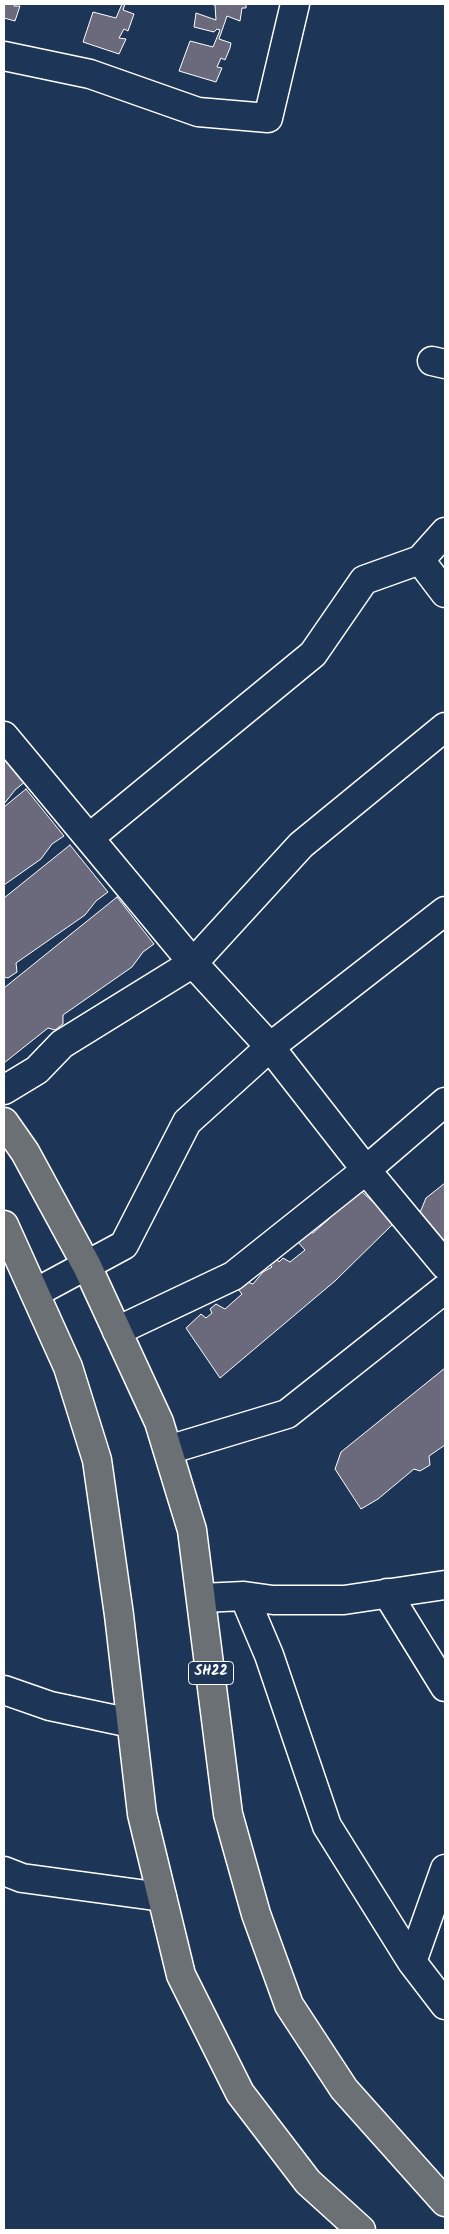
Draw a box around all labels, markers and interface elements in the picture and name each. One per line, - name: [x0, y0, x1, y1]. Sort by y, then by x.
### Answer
- road number: SH22: [188, 1662, 234, 1685]

